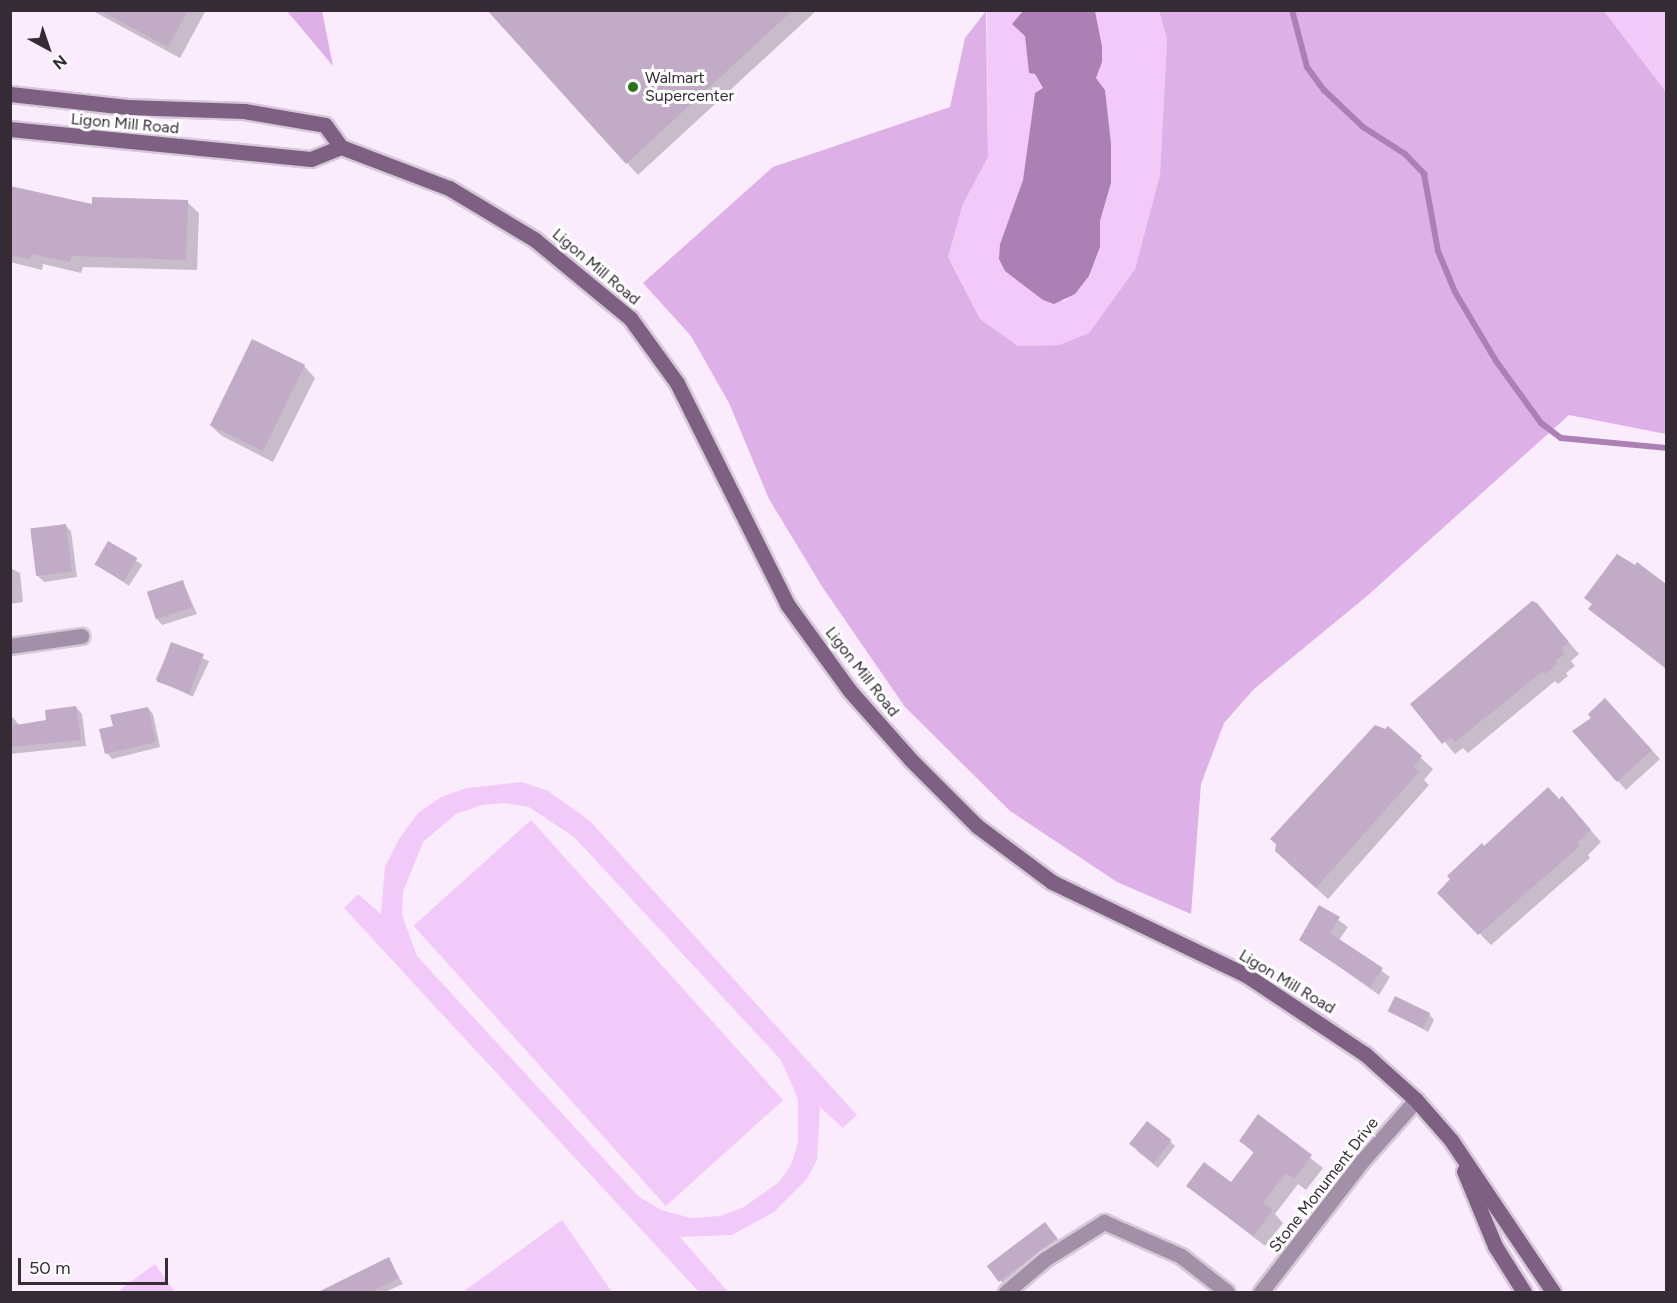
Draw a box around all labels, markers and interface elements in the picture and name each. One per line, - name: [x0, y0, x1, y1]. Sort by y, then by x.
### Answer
- north arrow: [18, 18, 78, 78]
- text: N: [49, 51, 71, 73]
- place label: Walmart Supercenter: [645, 68, 734, 106]
- marker: Walmart Supercenter: [626, 80, 640, 94]
- street label: Ligon Mill Road: [70, 110, 180, 138]
- street label: Ligon Mill Road: [548, 225, 644, 309]
- street label: Ligon Mill Road: [821, 623, 903, 721]
- street label: Ligon Mill Road: [1235, 946, 1339, 1018]
- street label: Stone Monument Drive: [1265, 1114, 1383, 1256]
- scale bar: [21, 1246, 171, 1284]
- text: 50 m: [29, 1257, 71, 1279]

